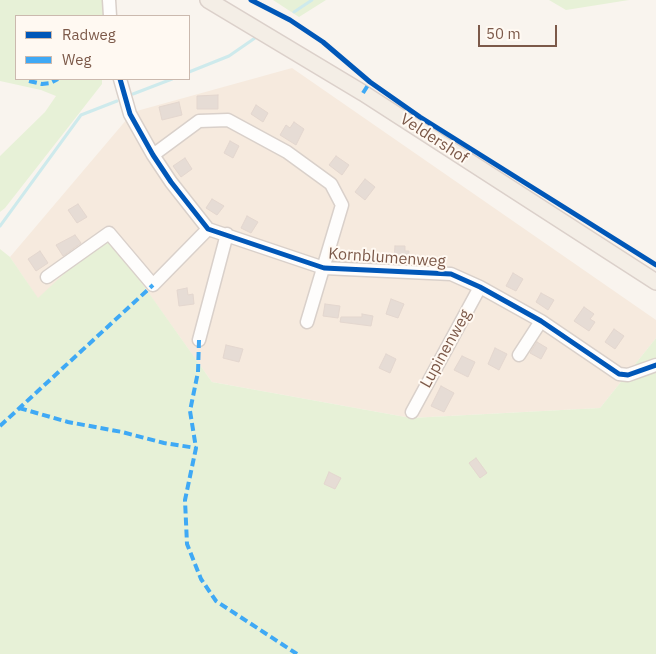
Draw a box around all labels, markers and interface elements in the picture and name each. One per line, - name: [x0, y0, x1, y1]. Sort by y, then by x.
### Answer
- legend: [15, 15, 190, 80]
- scale bar: [481, 15, 560, 47]
- text: 50 m: [486, 24, 521, 43]
- text: Radweg: [62, 25, 116, 44]
- text: Weg: [62, 50, 91, 69]
- street label: Veldershof: [396, 110, 472, 168]
- street label: Kornblumenweg: [328, 244, 446, 272]
- street label: Lupinenweg: [417, 306, 475, 392]

